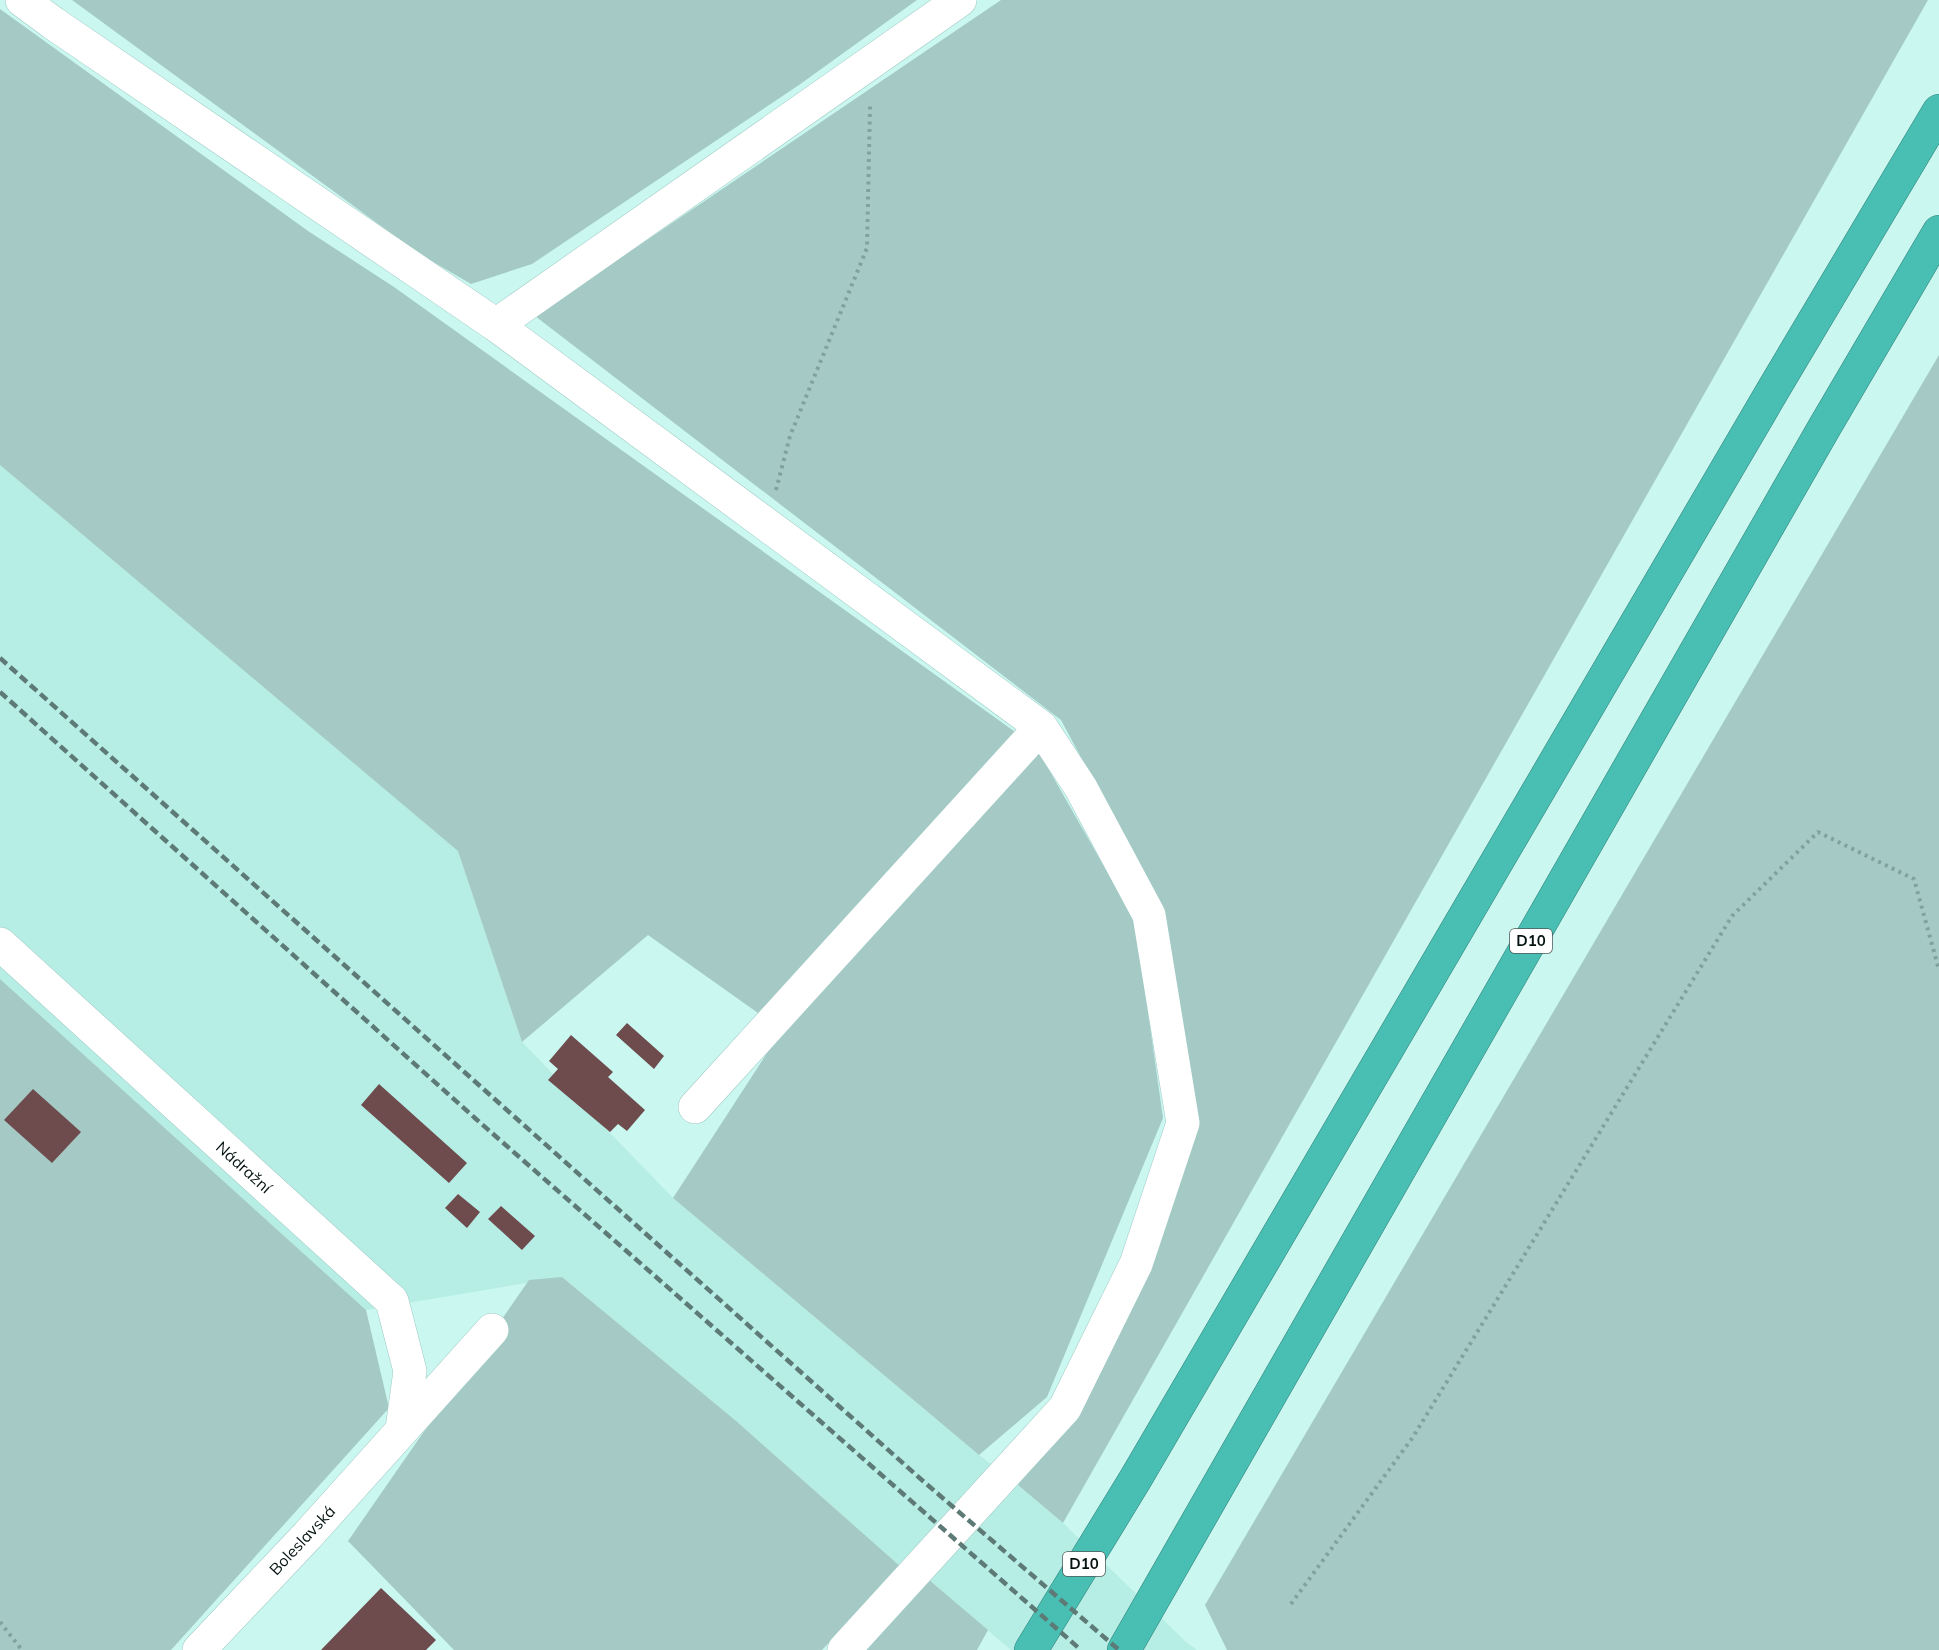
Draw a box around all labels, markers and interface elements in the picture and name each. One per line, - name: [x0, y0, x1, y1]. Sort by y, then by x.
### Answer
- road number: D10: [1510, 929, 1552, 953]
- street label: Nádražní: [212, 1137, 277, 1198]
- street label: Boleslavská: [265, 1501, 339, 1579]
- road number: D10: [1063, 1552, 1105, 1576]

